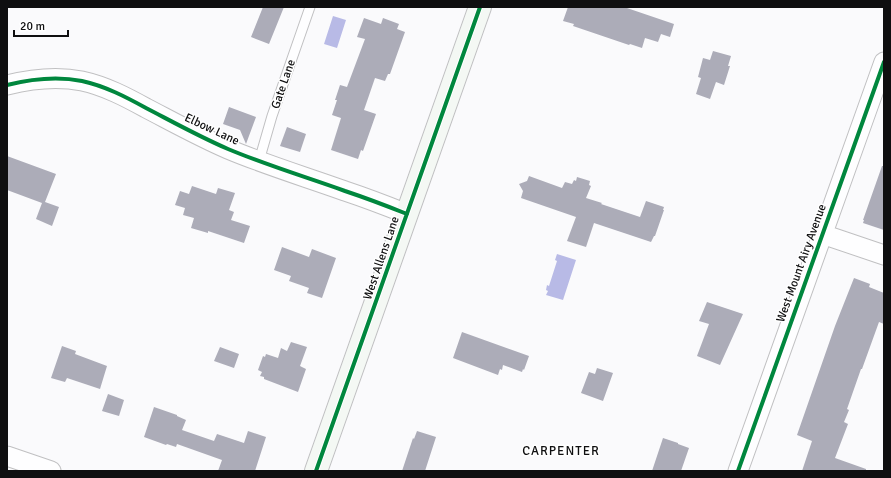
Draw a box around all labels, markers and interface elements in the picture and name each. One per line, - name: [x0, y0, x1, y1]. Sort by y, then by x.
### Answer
- scale bar: [14, 12, 68, 38]
- text: 20 m: [20, 19, 45, 34]
- street label: Gate Lane: [268, 58, 299, 111]
- street label: Elbow Lane: [182, 110, 242, 149]
- street label: West Mount Airy Avenue: [773, 202, 830, 324]
- street label: West Allens Lane: [360, 215, 403, 302]
- district label: CARPENTER: [522, 443, 600, 459]

